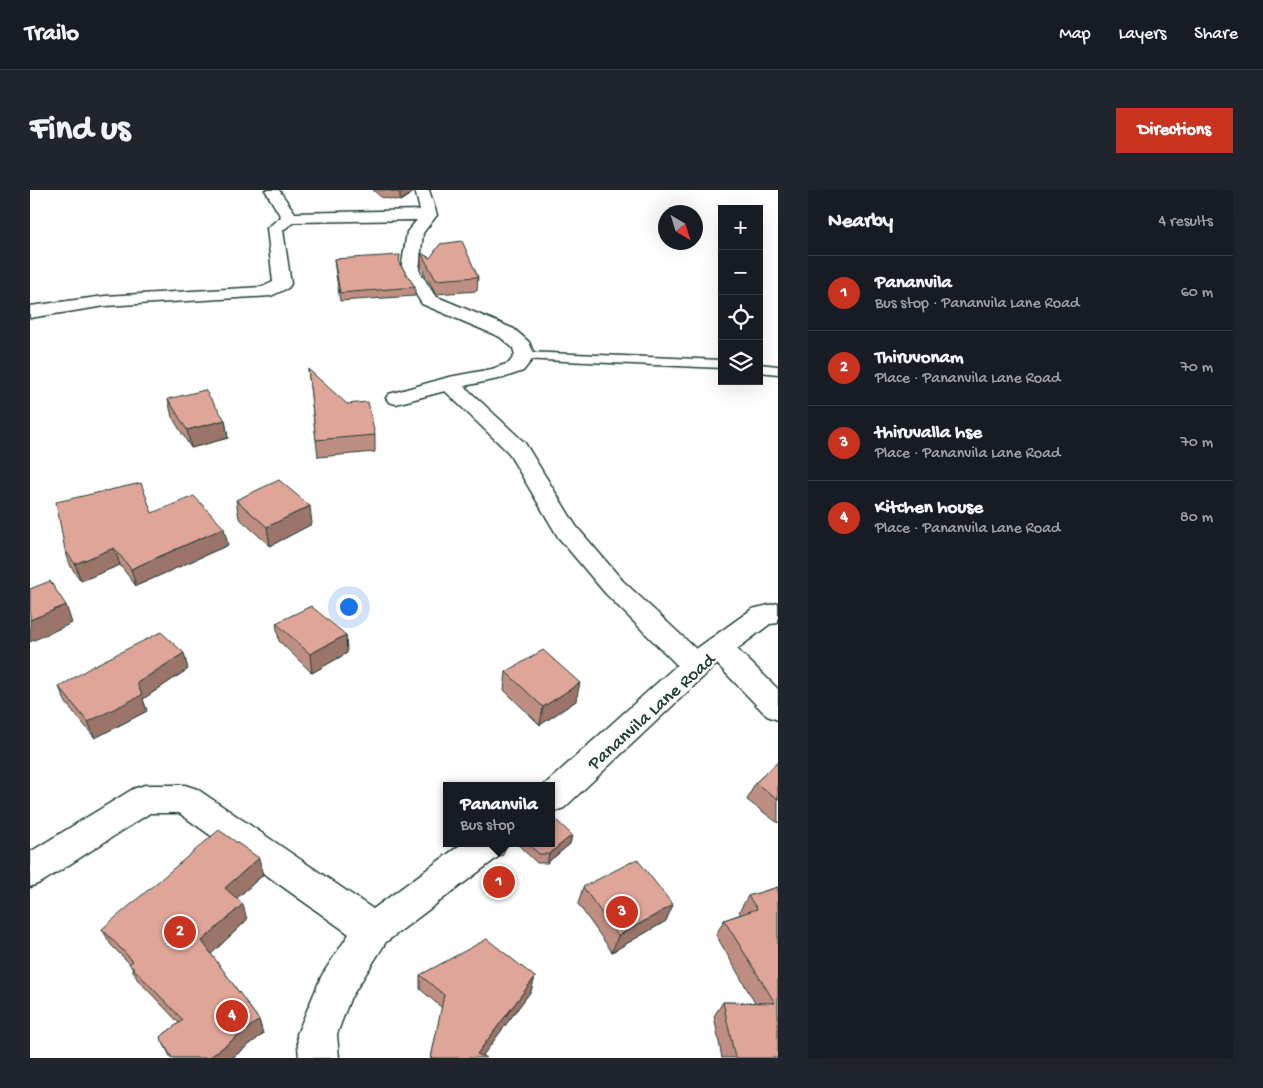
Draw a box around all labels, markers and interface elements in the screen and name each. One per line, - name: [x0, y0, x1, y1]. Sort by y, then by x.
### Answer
- text: Trailo: [25, 20, 79, 49]
- text: Map: [1059, 24, 1091, 45]
- text: Layers: [1119, 24, 1166, 45]
- text: Share: [1194, 24, 1238, 45]
- button: Directions: [1116, 108, 1233, 153]
- text: Find us: [30, 110, 130, 151]
- north arrow: [658, 205, 703, 250]
- map controls: [718, 205, 763, 385]
- button: +: [718, 205, 763, 250]
- text: Nearby: [828, 210, 893, 235]
- text: 4 results: [1158, 213, 1213, 232]
- button: −: [718, 250, 763, 295]
- text: Pananvila: [875, 272, 952, 295]
- text: 1: [841, 284, 847, 303]
- text: 60 m: [1181, 284, 1213, 303]
- button: locate: [718, 295, 763, 340]
- text: Bus stop · Pananvila Lane Road: [875, 295, 1079, 314]
- button: layers: [718, 340, 763, 385]
- text: Thiruvonam: [875, 347, 964, 370]
- text: 2: [840, 359, 848, 378]
- text: 70 m: [1180, 359, 1213, 378]
- text: Place · Pananvila Lane Road: [875, 370, 1060, 389]
- text: thiruvalla hse: [875, 422, 982, 445]
- text: 3: [840, 434, 848, 453]
- text: 70 m: [1180, 434, 1213, 453]
- text: Place · Pananvila Lane Road: [875, 445, 1060, 464]
- text: Kitchen house: [875, 497, 983, 520]
- text: 4: [840, 509, 848, 528]
- text: 80 m: [1180, 509, 1213, 528]
- text: Place · Pananvila Lane Road: [875, 520, 1060, 539]
- your location: [336, 594, 362, 620]
- street label: Pananvila Lane Road: [583, 648, 722, 777]
- popup: [443, 782, 555, 847]
- text: Pananvila: [461, 794, 537, 817]
- text: Bus stop: [461, 817, 515, 836]
- pin: 1: [483, 863, 515, 901]
- pin: 3: [606, 893, 638, 931]
- pin: 2: [164, 913, 196, 951]
- pin: 4: [216, 997, 248, 1035]

